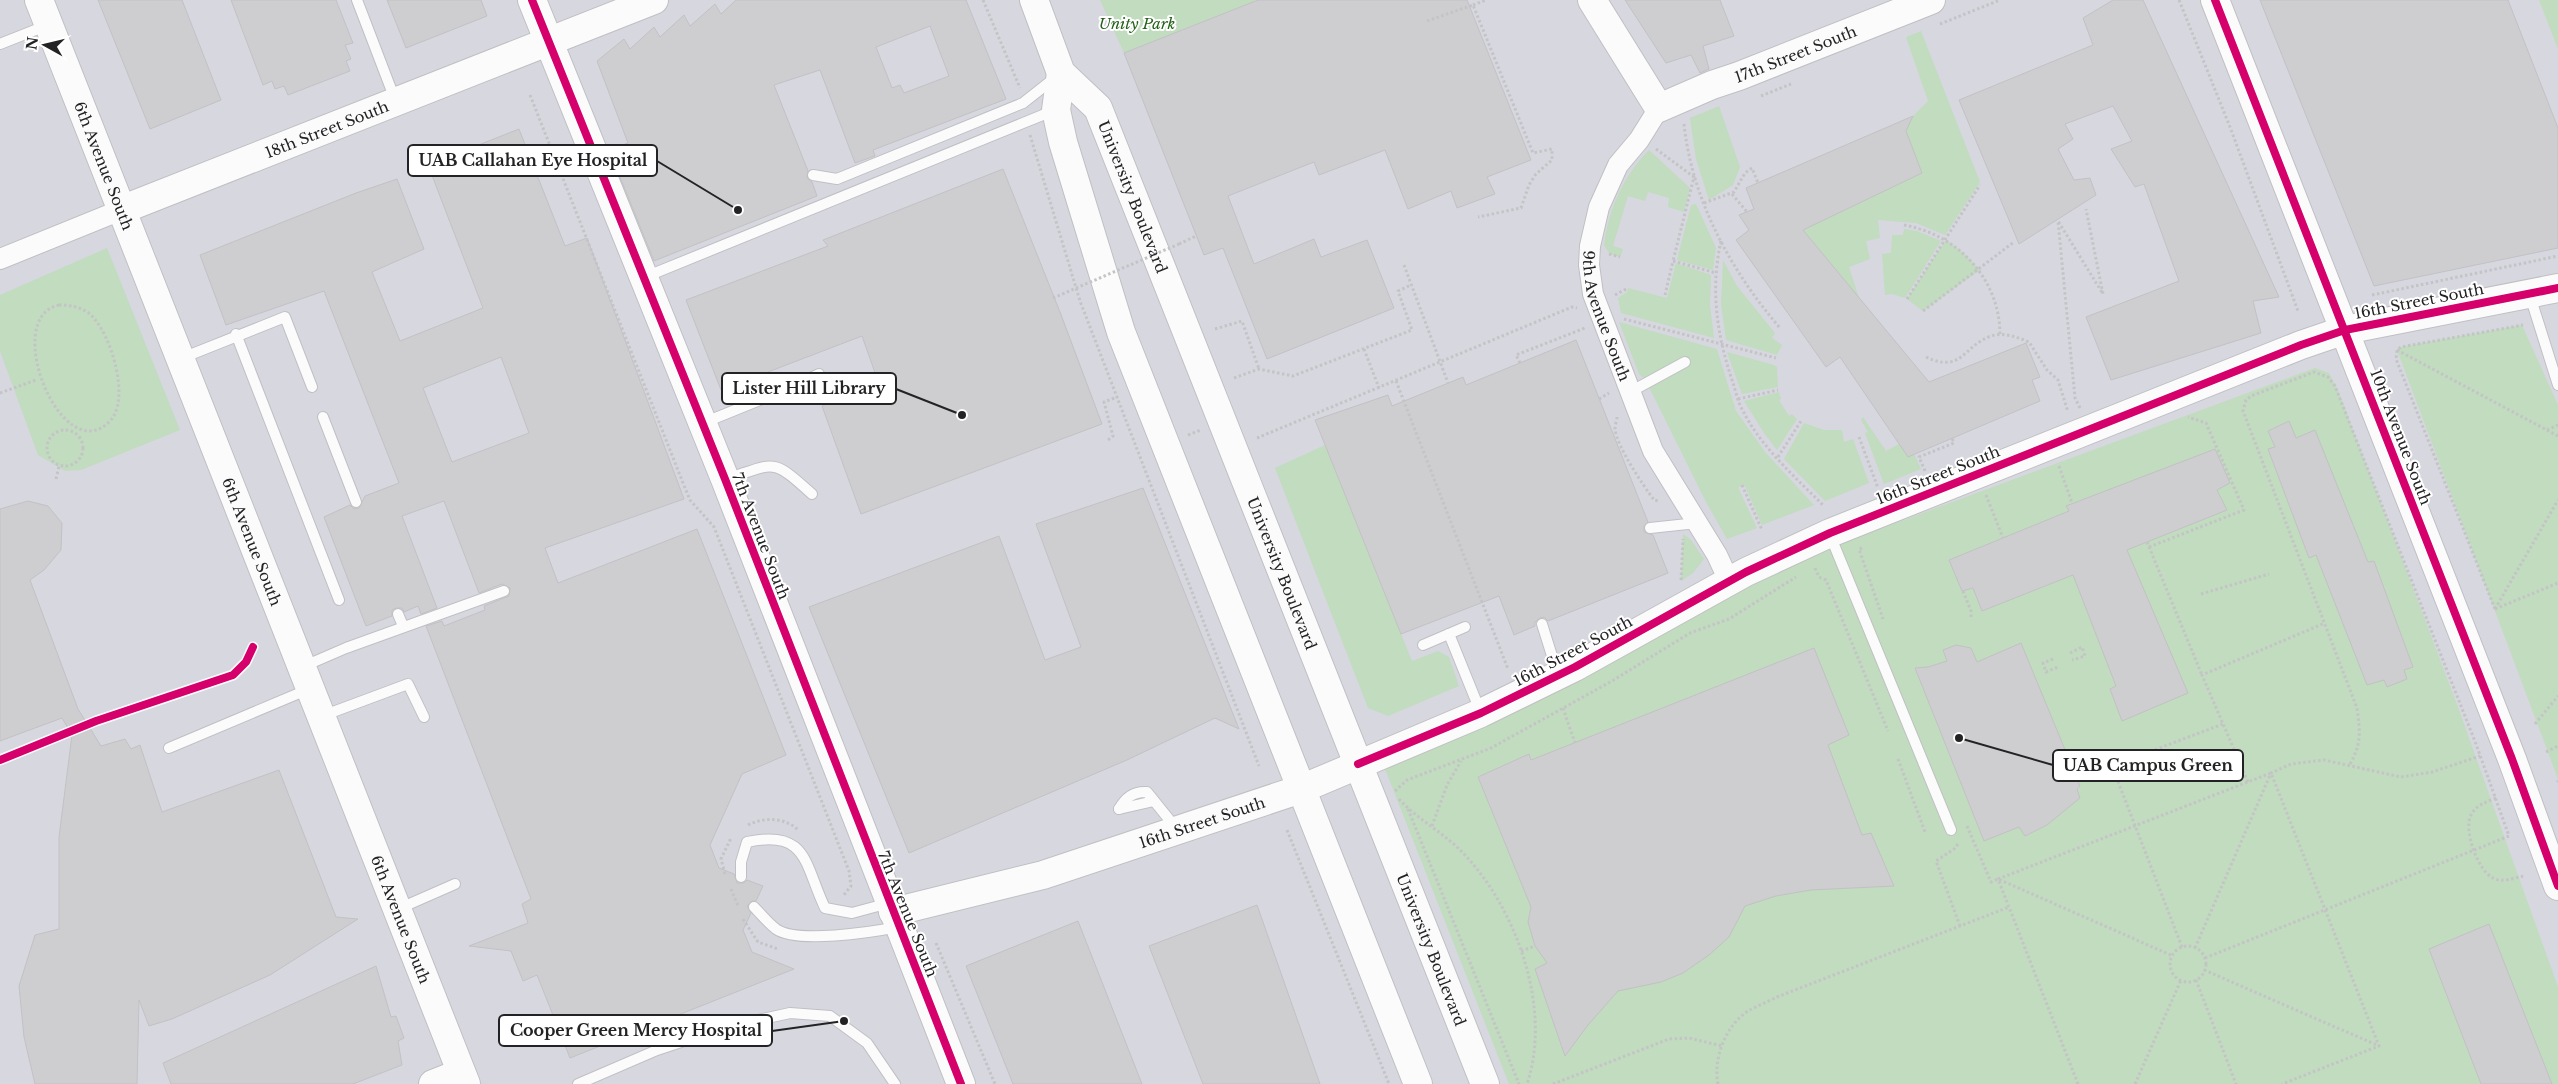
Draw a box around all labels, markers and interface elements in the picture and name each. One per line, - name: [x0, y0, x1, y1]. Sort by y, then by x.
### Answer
- park label: Unity Park: [1099, 14, 1175, 33]
- north arrow: [20, 20, 70, 70]
- street label: 17th Street South: [1732, 21, 1859, 86]
- text: N: [22, 35, 42, 51]
- street label: 18th Street South: [262, 96, 391, 162]
- street label: 6th Avenue South: [70, 99, 138, 233]
- street label: University Boulevard: [1094, 117, 1172, 276]
- callout: UAB Callahan Eye Hospital: [408, 145, 657, 176]
- text: UAB Callahan Eye Hospital: [418, 150, 648, 170]
- street label: 9th Avenue South: [1579, 250, 1635, 384]
- street label: 16th Street South: [2353, 279, 2485, 323]
- street label: 10th Avenue South: [2366, 366, 2436, 508]
- callout: Lister Hill Library: [722, 373, 896, 404]
- text: Lister Hill Library: [732, 378, 886, 398]
- street label: 16th Street South: [1873, 442, 2003, 508]
- street label: 7th Avenue South: [728, 470, 794, 602]
- street label: 6th Avenue South: [218, 475, 286, 608]
- street label: University Boulevard: [1244, 494, 1321, 652]
- street label: 16th Street South: [1510, 612, 1636, 690]
- callout: UAB Campus Green: [2053, 750, 2243, 781]
- text: UAB Campus Green: [2063, 755, 2233, 775]
- street label: 16th Street South: [1136, 792, 1267, 852]
- street label: 7th Avenue South: [874, 848, 942, 980]
- street label: 6th Avenue South: [367, 852, 435, 986]
- street label: University Boulevard: [1393, 870, 1470, 1029]
- callout: Cooper Green Mercy Hospital: [499, 1015, 772, 1046]
- text: Cooper Green Mercy Hospital: [510, 1020, 762, 1040]

